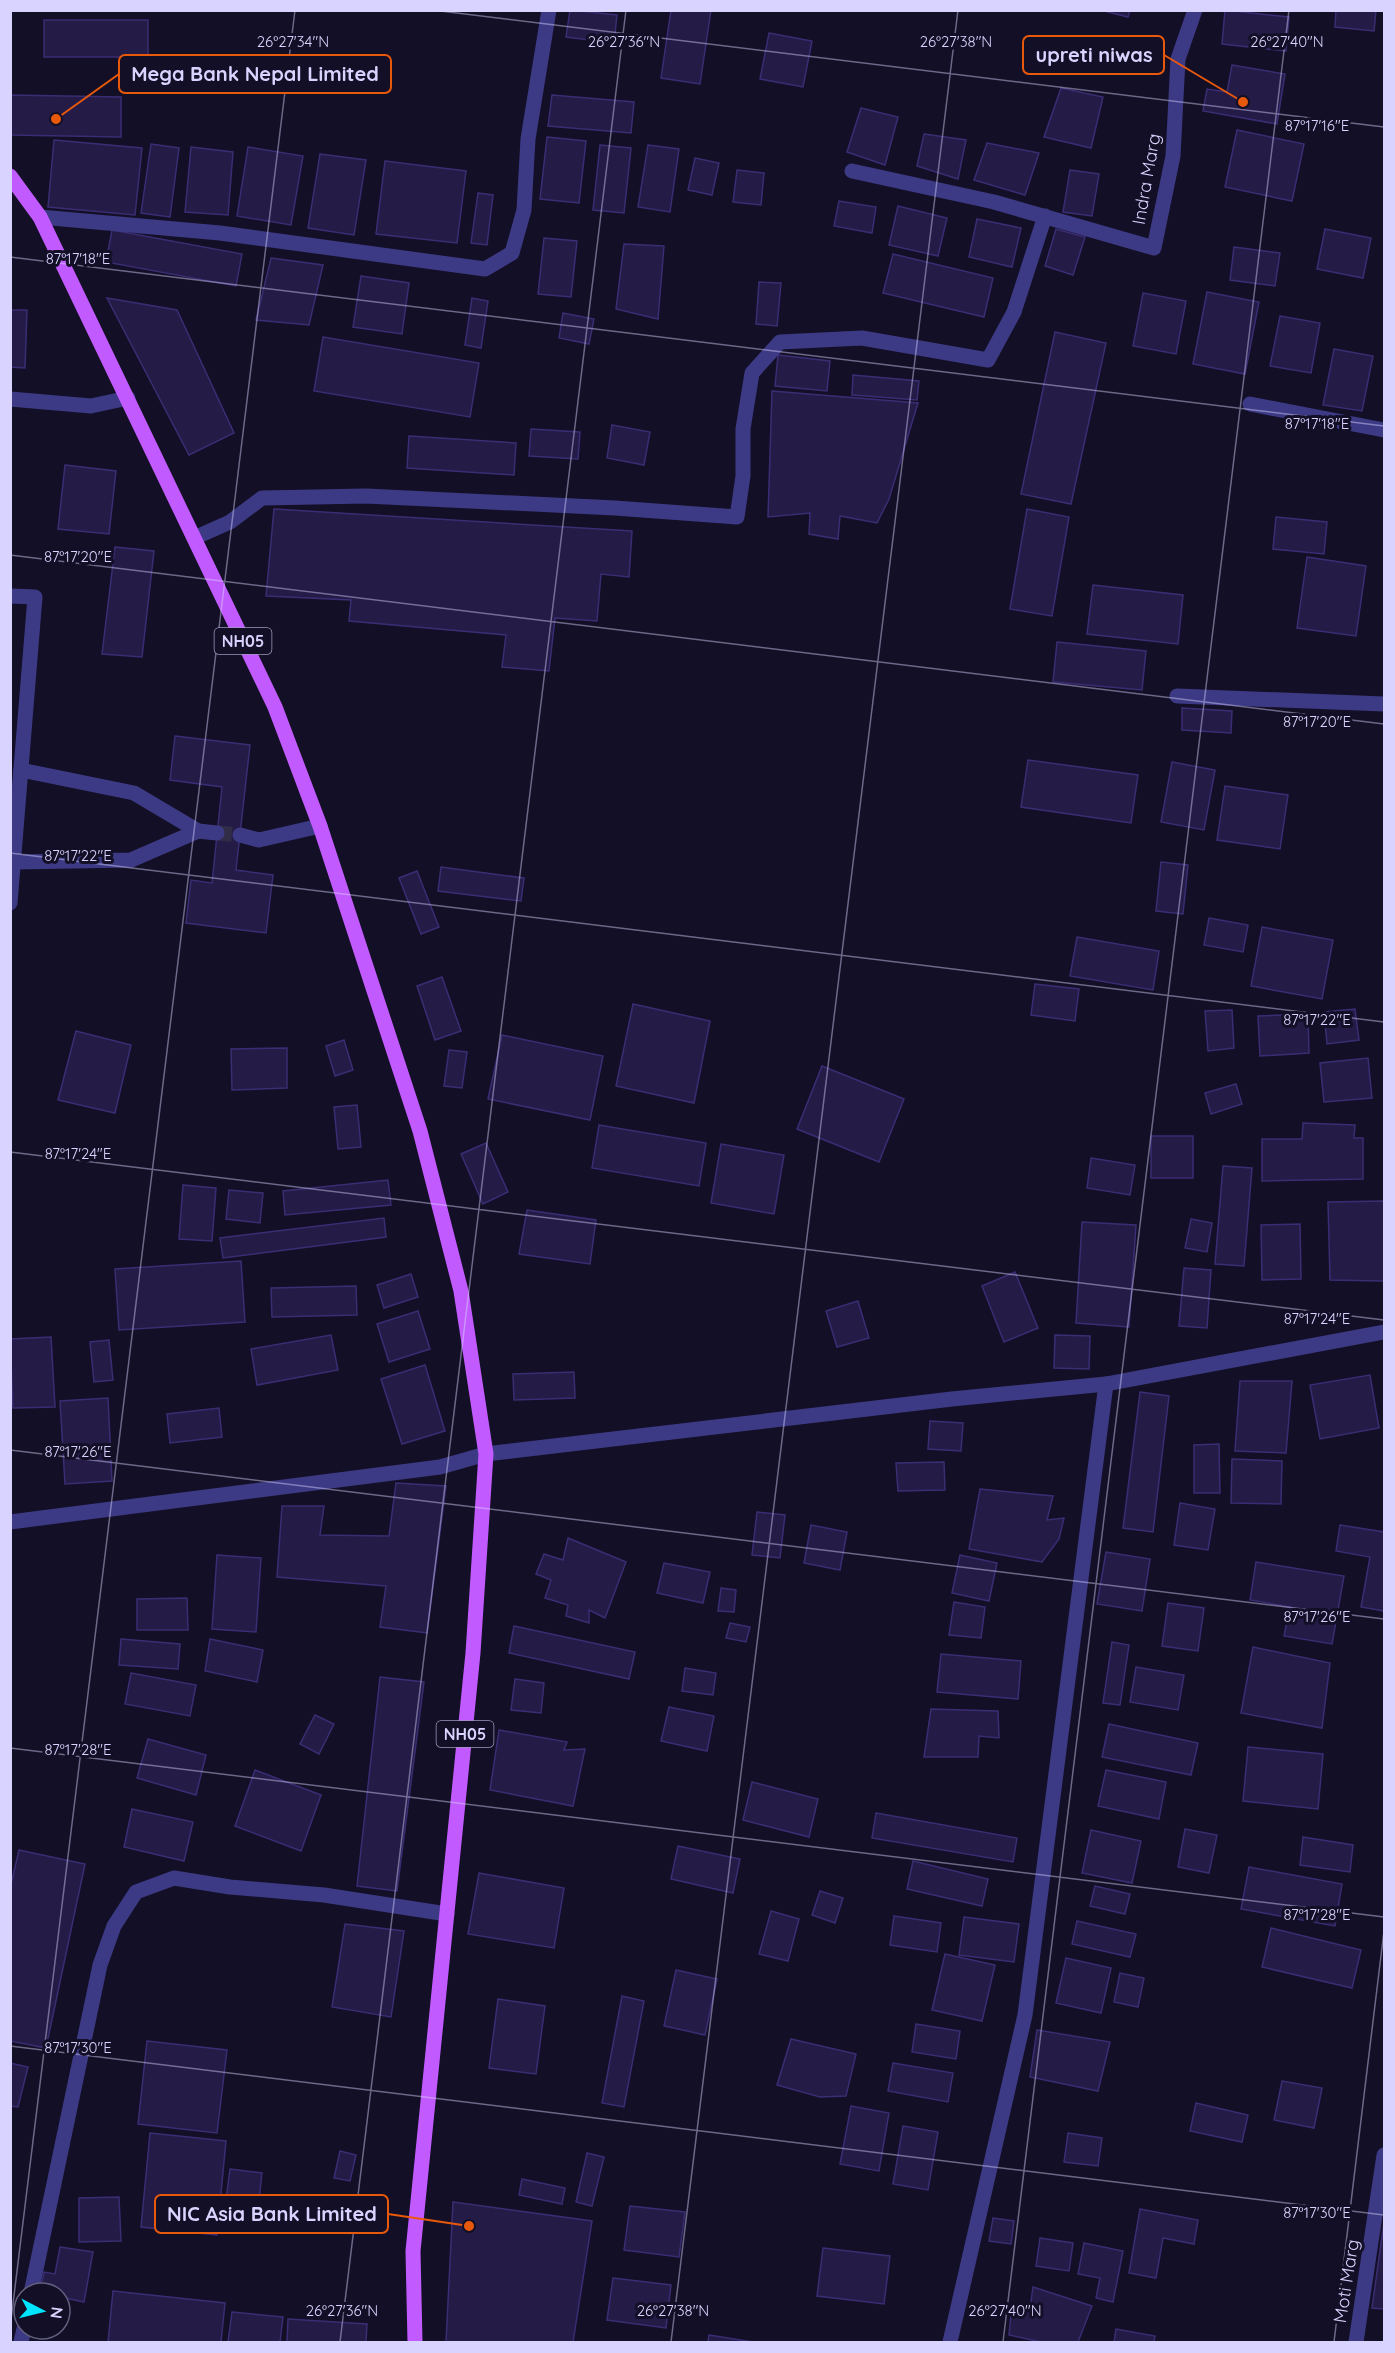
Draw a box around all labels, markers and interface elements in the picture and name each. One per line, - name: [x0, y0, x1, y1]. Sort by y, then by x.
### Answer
- text: 26°27'34"N: [257, 32, 329, 51]
- text: 26°27'36"N: [588, 32, 660, 51]
- text: 26°27'38"N: [920, 32, 992, 51]
- text: 26°27'40"N: [1250, 32, 1324, 51]
- callout: upreti niwas: [1023, 36, 1164, 74]
- text: upreti niwas: [1035, 42, 1153, 67]
- callout: Mega Bank Nepal Limited: [119, 55, 391, 93]
- text: Mega Bank Nepal Limited: [131, 61, 379, 86]
- text: 87°17'16"E: [1285, 116, 1349, 135]
- street label: Indra Marg: [1127, 132, 1165, 226]
- text: 87°17'18"E: [46, 249, 110, 268]
- text: 87°17'18"E: [1285, 414, 1349, 433]
- text: 87°17'20"E: [44, 547, 112, 566]
- road number: NH05: [214, 628, 272, 654]
- text: 87°17'20"E: [1283, 712, 1351, 731]
- text: 87°17'22"E: [44, 846, 112, 865]
- text: 87°17'22"E: [1283, 1010, 1351, 1029]
- text: 87°17'24"E: [45, 1144, 111, 1163]
- text: 87°17'24"E: [1284, 1309, 1350, 1328]
- text: 87°17'26"E: [44, 1442, 112, 1461]
- text: 87°17'26"E: [1283, 1607, 1351, 1626]
- road number: NH05: [436, 1721, 494, 1747]
- text: 87°17'28"E: [44, 1740, 112, 1759]
- text: 87°17'28"E: [1283, 1905, 1351, 1924]
- text: 87°17'30"E: [44, 2038, 112, 2057]
- callout: NIC Asia Bank Limited: [155, 2195, 388, 2233]
- text: NIC Asia Bank Limited: [167, 2201, 377, 2226]
- text: 87°17'30"E: [1283, 2203, 1351, 2222]
- street label: Moti Marg: [1328, 2238, 1364, 2324]
- north arrow: [12, 2281, 72, 2341]
- text: 26°27'36"N: [306, 2301, 378, 2320]
- text: 26°27'38"N: [637, 2301, 709, 2320]
- text: 26°27'40"N: [968, 2301, 1042, 2320]
- text: N: [46, 2306, 68, 2320]

